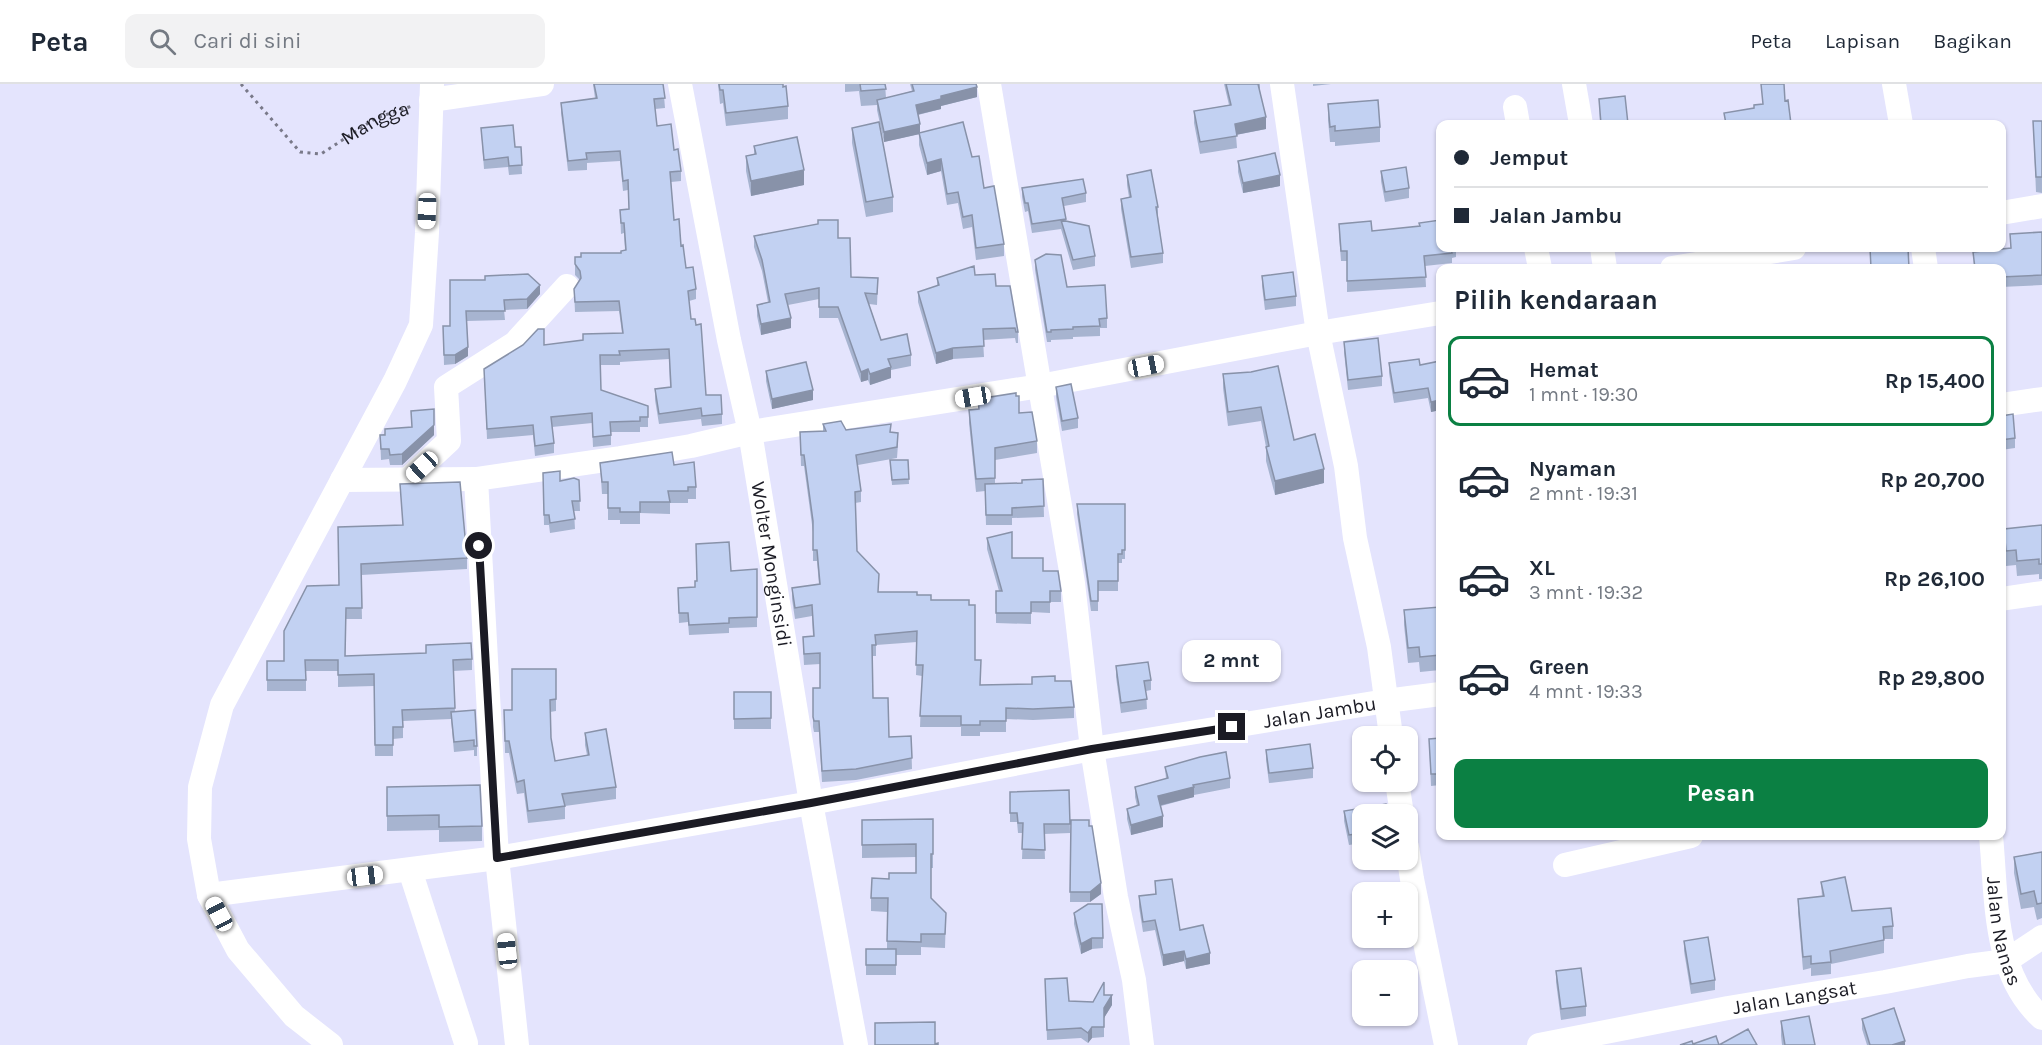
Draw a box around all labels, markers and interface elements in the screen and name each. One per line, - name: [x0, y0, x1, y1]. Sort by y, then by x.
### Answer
- search box: [125, 14, 545, 68]
- text: Peta: [30, 25, 89, 58]
- icon: search: [146, 25, 179, 58]
- text: Cari di sini: [194, 28, 302, 54]
- text: Peta: [1750, 29, 1792, 53]
- text: Lapisan: [1825, 29, 1900, 53]
- text: Bagikan: [1933, 29, 2012, 53]
- street label: Mangga: [337, 97, 412, 150]
- text: Jemput: [1490, 145, 1568, 171]
- car: [417, 193, 437, 229]
- text: Jalan Jambu: [1490, 203, 1622, 229]
- text: Pilih kendaraan: [1454, 284, 1658, 316]
- car: [1127, 354, 1165, 378]
- icon: car: [1457, 354, 1511, 408]
- text: Hemat: [1529, 357, 1599, 383]
- text: Rp 15,400: [1885, 368, 1985, 394]
- text: 1 mnt · 19:30: [1529, 383, 1638, 406]
- car: [954, 385, 992, 409]
- car: [403, 448, 441, 486]
- icon: car: [1457, 453, 1511, 507]
- text: Nyaman: [1529, 456, 1616, 482]
- text: Rp 20,700: [1880, 467, 1985, 493]
- street label: Wolter Monginsidi: [746, 480, 796, 649]
- text: 2 mnt · 19:31: [1529, 482, 1638, 505]
- route start: [465, 532, 492, 559]
- icon: car: [1457, 552, 1511, 606]
- text: XL: [1529, 555, 1555, 581]
- text: Rp 26,100: [1884, 566, 1985, 592]
- text: 3 mnt · 19:32: [1529, 581, 1643, 604]
- callout: 2 mnt: [1182, 640, 1282, 682]
- text: 2 mnt: [1203, 649, 1260, 672]
- icon: car: [1457, 651, 1511, 705]
- text: Green: [1529, 654, 1590, 680]
- text: Rp 29,800: [1878, 665, 1985, 691]
- text: 4 mnt · 19:33: [1529, 680, 1643, 703]
- street label: Jalan Jambu: [1261, 692, 1378, 733]
- route end: [1218, 713, 1245, 740]
- map controls: [1352, 726, 1418, 1026]
- button: locate: [1352, 726, 1418, 792]
- button: Pesan: [1454, 759, 1988, 828]
- button: layers: [1352, 804, 1418, 870]
- car: [346, 865, 384, 887]
- street label: Jalan Nanas: [1982, 876, 2026, 989]
- button: +: [1352, 882, 1418, 948]
- car: [203, 894, 235, 934]
- car: [496, 932, 518, 970]
- button: −: [1352, 960, 1418, 1026]
- street label: Jalan Langsat: [1731, 976, 1859, 1019]

